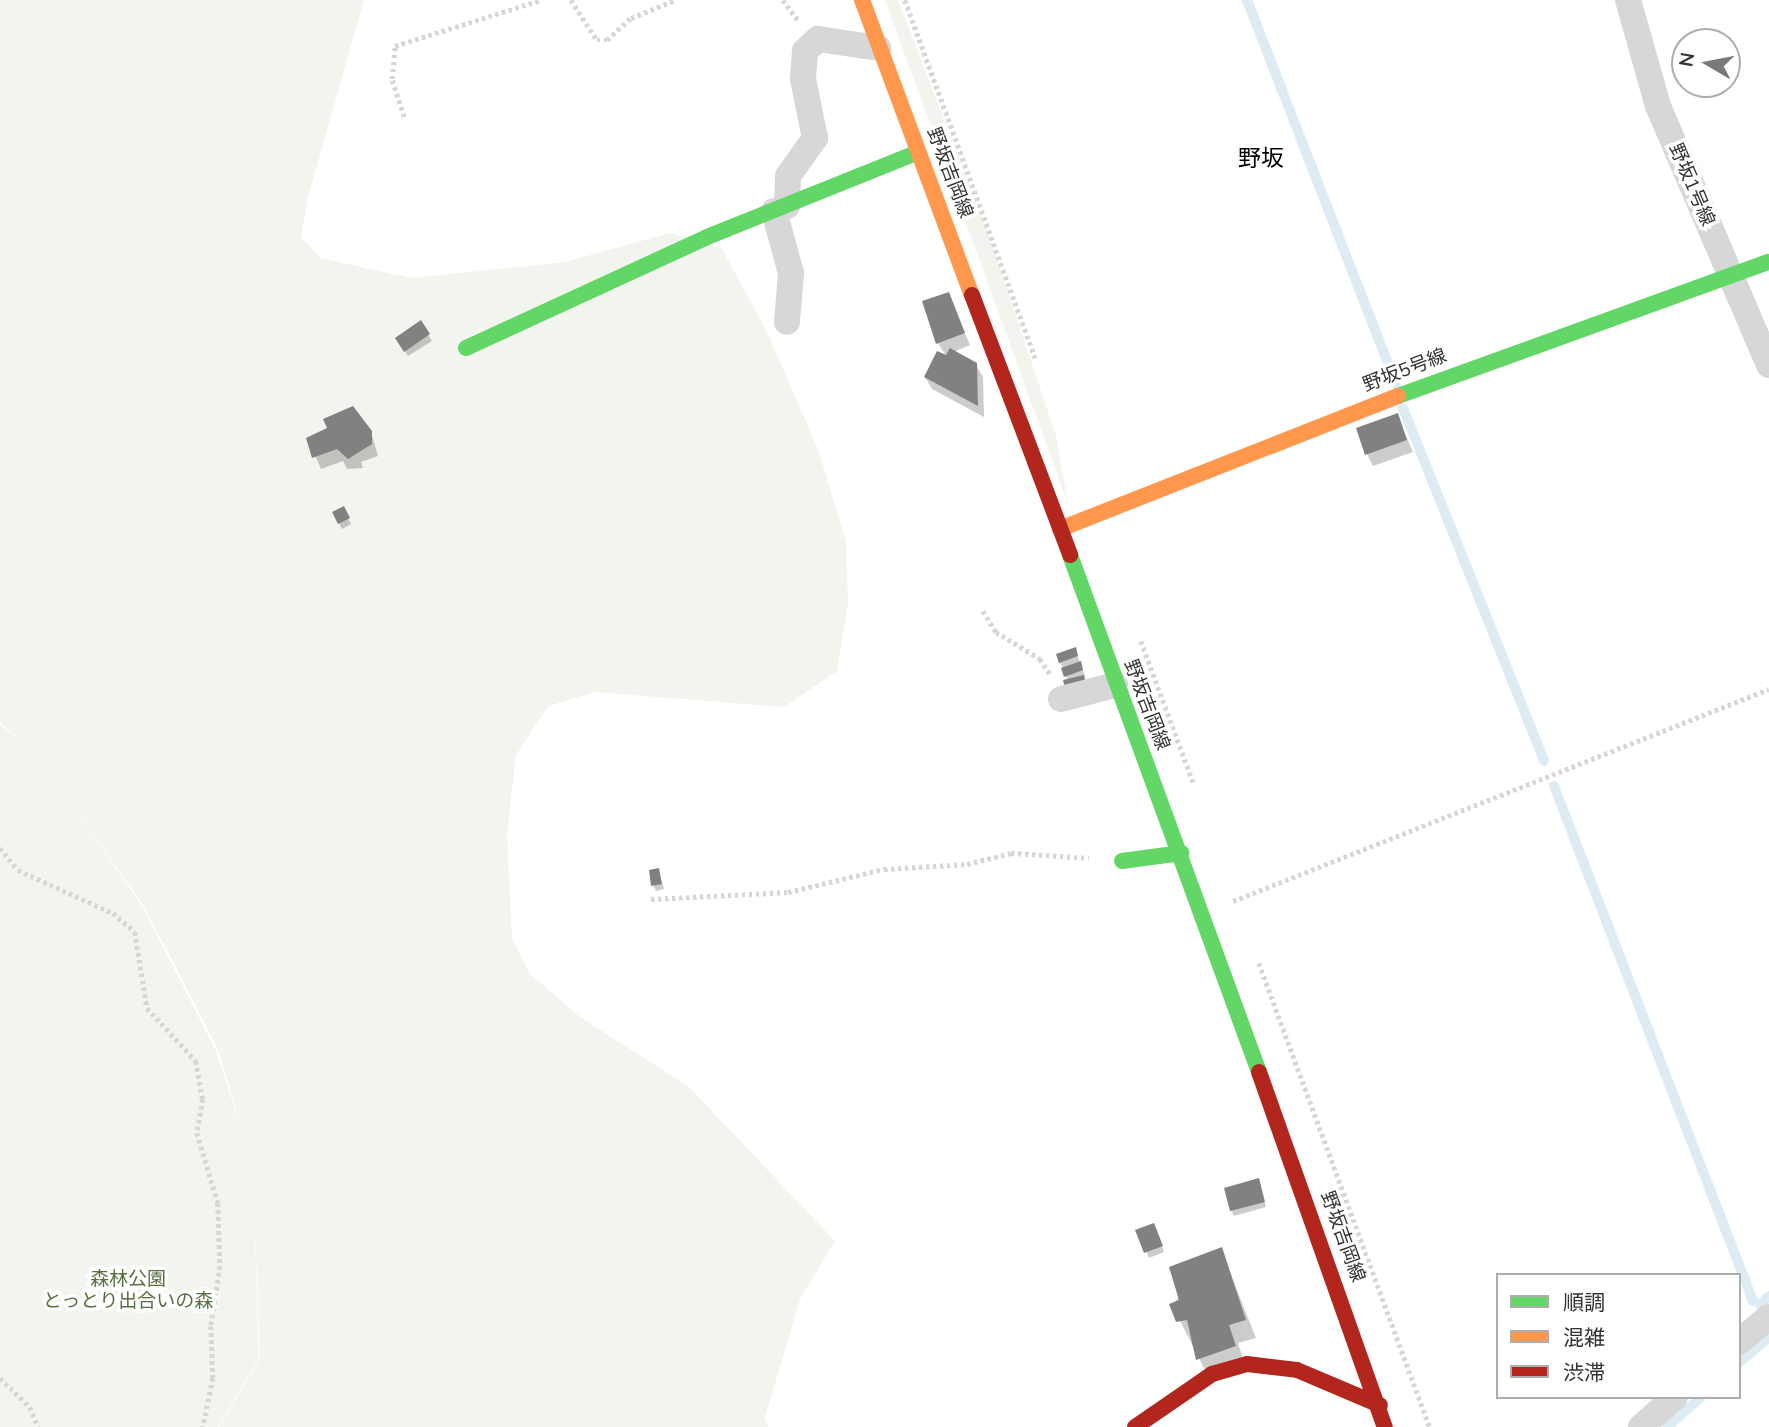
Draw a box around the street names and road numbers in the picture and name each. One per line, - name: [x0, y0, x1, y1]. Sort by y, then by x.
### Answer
- street label: 野坂吉岡線: [921, 125, 977, 221]
- street label: 野坂1号線: [1663, 140, 1719, 230]
- street label: 野坂5号線: [1360, 345, 1450, 397]
- street label: 野坂吉岡線: [1118, 657, 1174, 753]
- street label: 野坂吉岡線: [1315, 1188, 1369, 1286]

